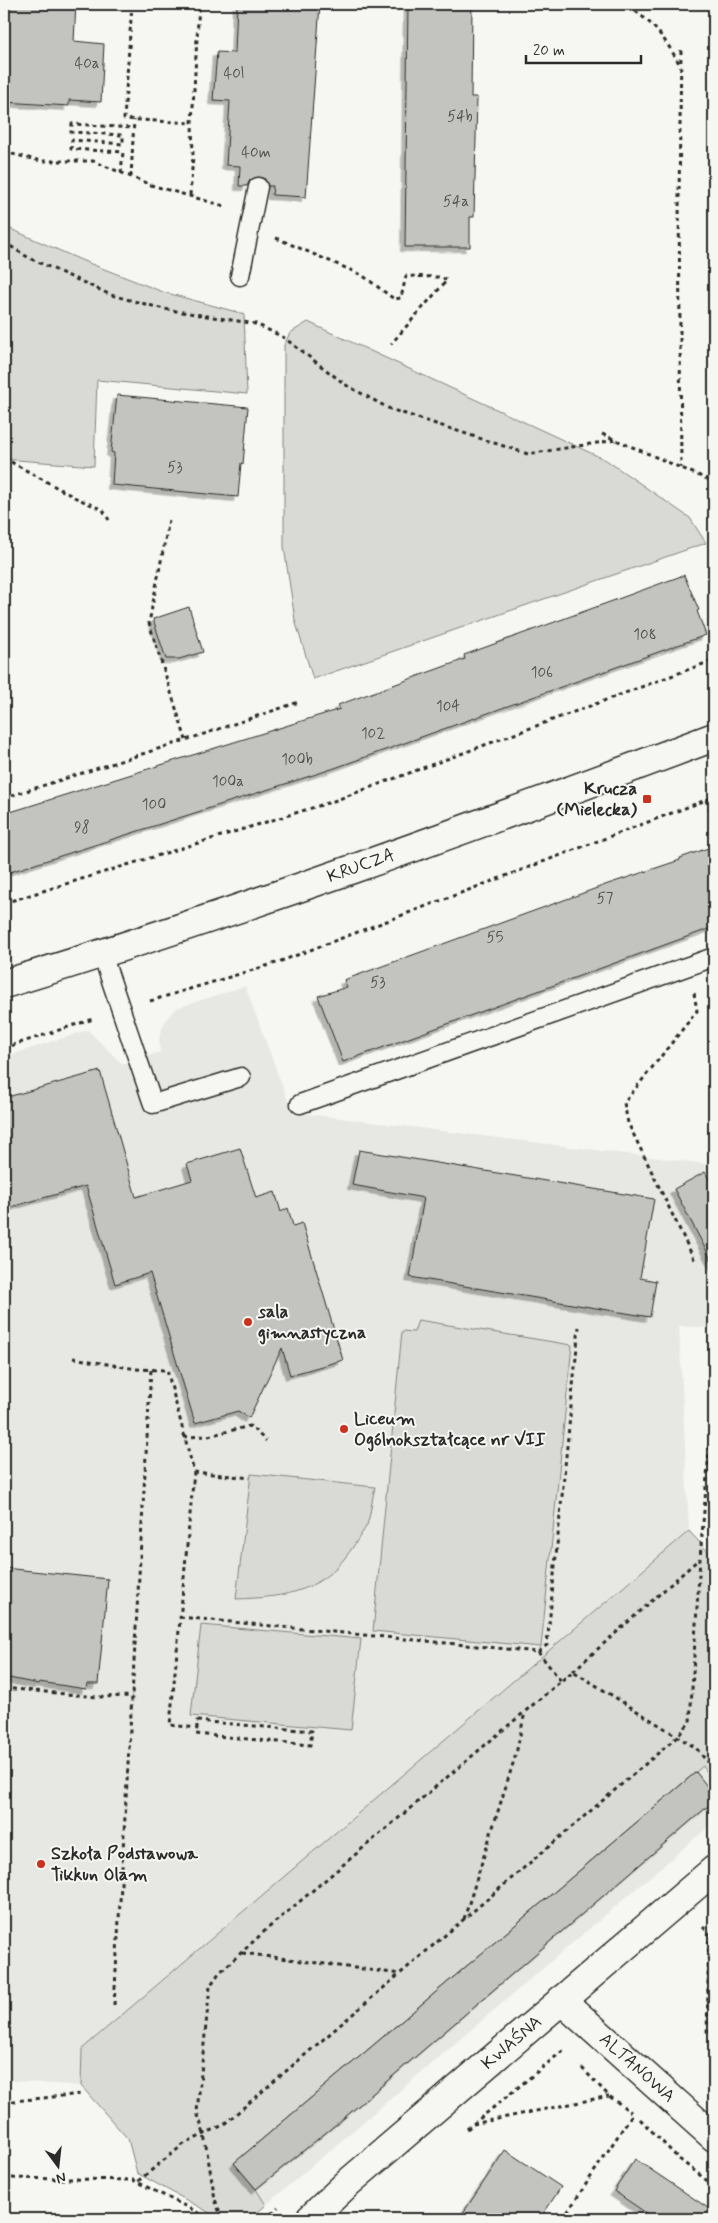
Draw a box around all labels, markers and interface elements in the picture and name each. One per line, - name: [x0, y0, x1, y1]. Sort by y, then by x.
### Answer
- scale bar: [526, 32, 640, 64]
- text: 20 m: [533, 41, 565, 61]
- house number: 40a: [74, 54, 100, 74]
- house number: 40l: [223, 64, 245, 84]
- house number: 54b: [447, 107, 473, 127]
- house number: 40m: [241, 143, 271, 163]
- house number: 54a: [443, 192, 469, 212]
- house number: 53: [167, 458, 183, 478]
- house number: 108: [633, 625, 657, 645]
- house number: 106: [531, 663, 553, 683]
- house number: 104: [436, 697, 460, 717]
- house number: 102: [361, 724, 385, 744]
- house number: 100b: [281, 750, 313, 770]
- house number: 100a: [212, 772, 244, 792]
- place label: Krucza (Mielecka): [556, 777, 638, 822]
- marker: Krucza (Mielecka): [641, 793, 653, 805]
- house number: 100: [142, 795, 166, 815]
- house number: 98: [74, 818, 90, 838]
- street label: KRUCZA: [324, 843, 398, 889]
- house number: 57: [597, 889, 614, 909]
- house number: 55: [487, 928, 504, 948]
- house number: 53: [370, 973, 386, 993]
- place label: sala gimnastyczna: [257, 1300, 366, 1345]
- marker: sala gimnastyczna: [242, 1316, 254, 1328]
- place label: Liceum Ogólnokształcące nr VII: [354, 1407, 546, 1452]
- marker: Liceum Ogólnokształcące nr VII: [338, 1423, 350, 1435]
- place label: Szkoła Podstawowa Tikkun Olam: [51, 1842, 199, 1887]
- marker: Szkoła Podstawowa Tikkun Olam: [35, 1858, 47, 1870]
- street label: KWAŚNA: [476, 2010, 547, 2076]
- street label: ALTANOWA: [594, 2028, 680, 2108]
- north arrow: [32, 2140, 82, 2190]
- text: N: [54, 2168, 68, 2187]

